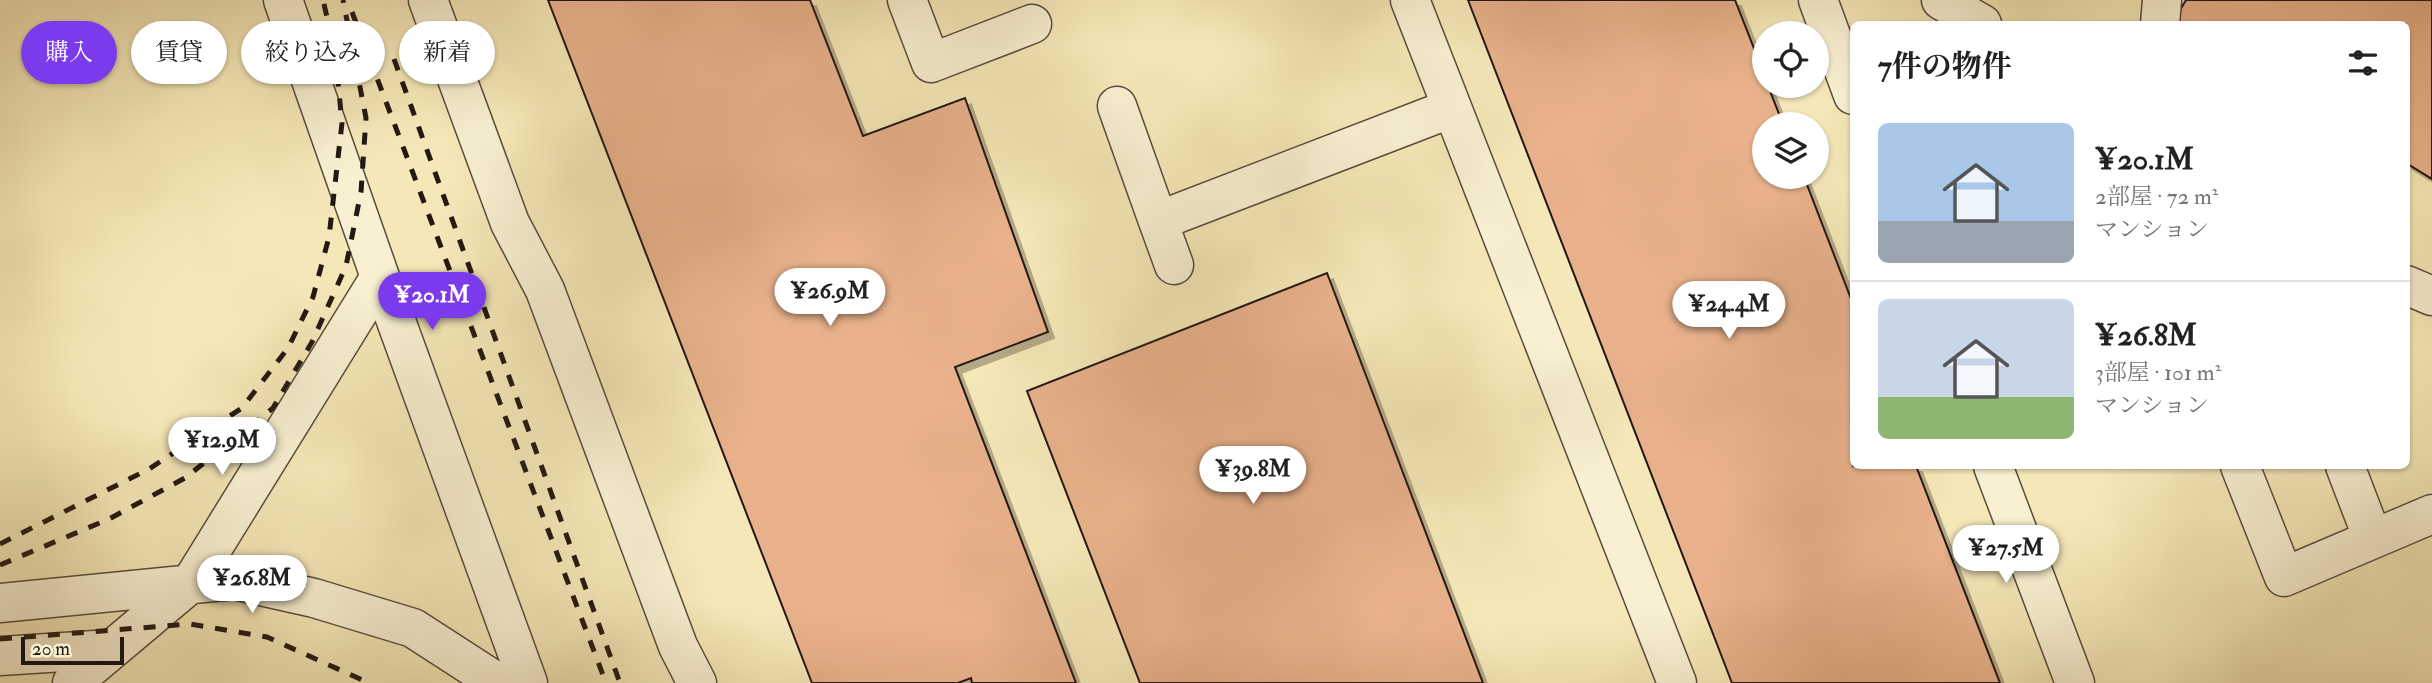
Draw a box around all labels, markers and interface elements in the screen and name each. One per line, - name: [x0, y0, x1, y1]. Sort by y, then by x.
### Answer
- chip: 購入: [21, 21, 117, 84]
- chip: 賃貸: [131, 21, 227, 84]
- chip: 絞り込み: [241, 21, 385, 84]
- chip: 新着: [399, 21, 495, 84]
- map controls: [1752, 21, 1829, 189]
- button: locate: [1752, 21, 1829, 98]
- icon: filters: [2344, 44, 2382, 82]
- text: 7件の物件: [1878, 48, 2012, 85]
- button: layers: [1752, 112, 1829, 189]
- text: ¥20.1M: [2095, 141, 2194, 178]
- icon: home: [1934, 151, 2018, 235]
- text: 2部屋 · 72 m²: [2095, 182, 2218, 211]
- text: マンション: [2095, 215, 2209, 244]
- pin: ¥26.9M: [773, 268, 887, 328]
- pin: ¥20.1M: [375, 272, 489, 332]
- text: ¥26.9M: [790, 276, 870, 305]
- text: ¥20.1M: [394, 280, 470, 309]
- pin: ¥24.4M: [1672, 282, 1786, 341]
- text: ¥24.4M: [1688, 289, 1770, 318]
- text: ¥26.8M: [2095, 317, 2197, 354]
- icon: home: [1934, 327, 2018, 411]
- text: 3部屋 · 101 m²: [2095, 358, 2221, 387]
- text: マンション: [2095, 391, 2209, 420]
- pin: ¥12.9M: [165, 418, 279, 477]
- text: ¥12.9M: [184, 425, 260, 454]
- pin: ¥39.8M: [1196, 447, 1310, 506]
- text: ¥39.8M: [1215, 454, 1291, 483]
- pin: ¥27.5M: [1949, 526, 2063, 585]
- text: ¥27.5M: [1968, 533, 2044, 562]
- pin: ¥26.8M: [195, 556, 309, 615]
- text: ¥26.8M: [213, 563, 291, 592]
- scale bar: [21, 634, 124, 666]
- text: 20 m: [32, 637, 70, 661]

